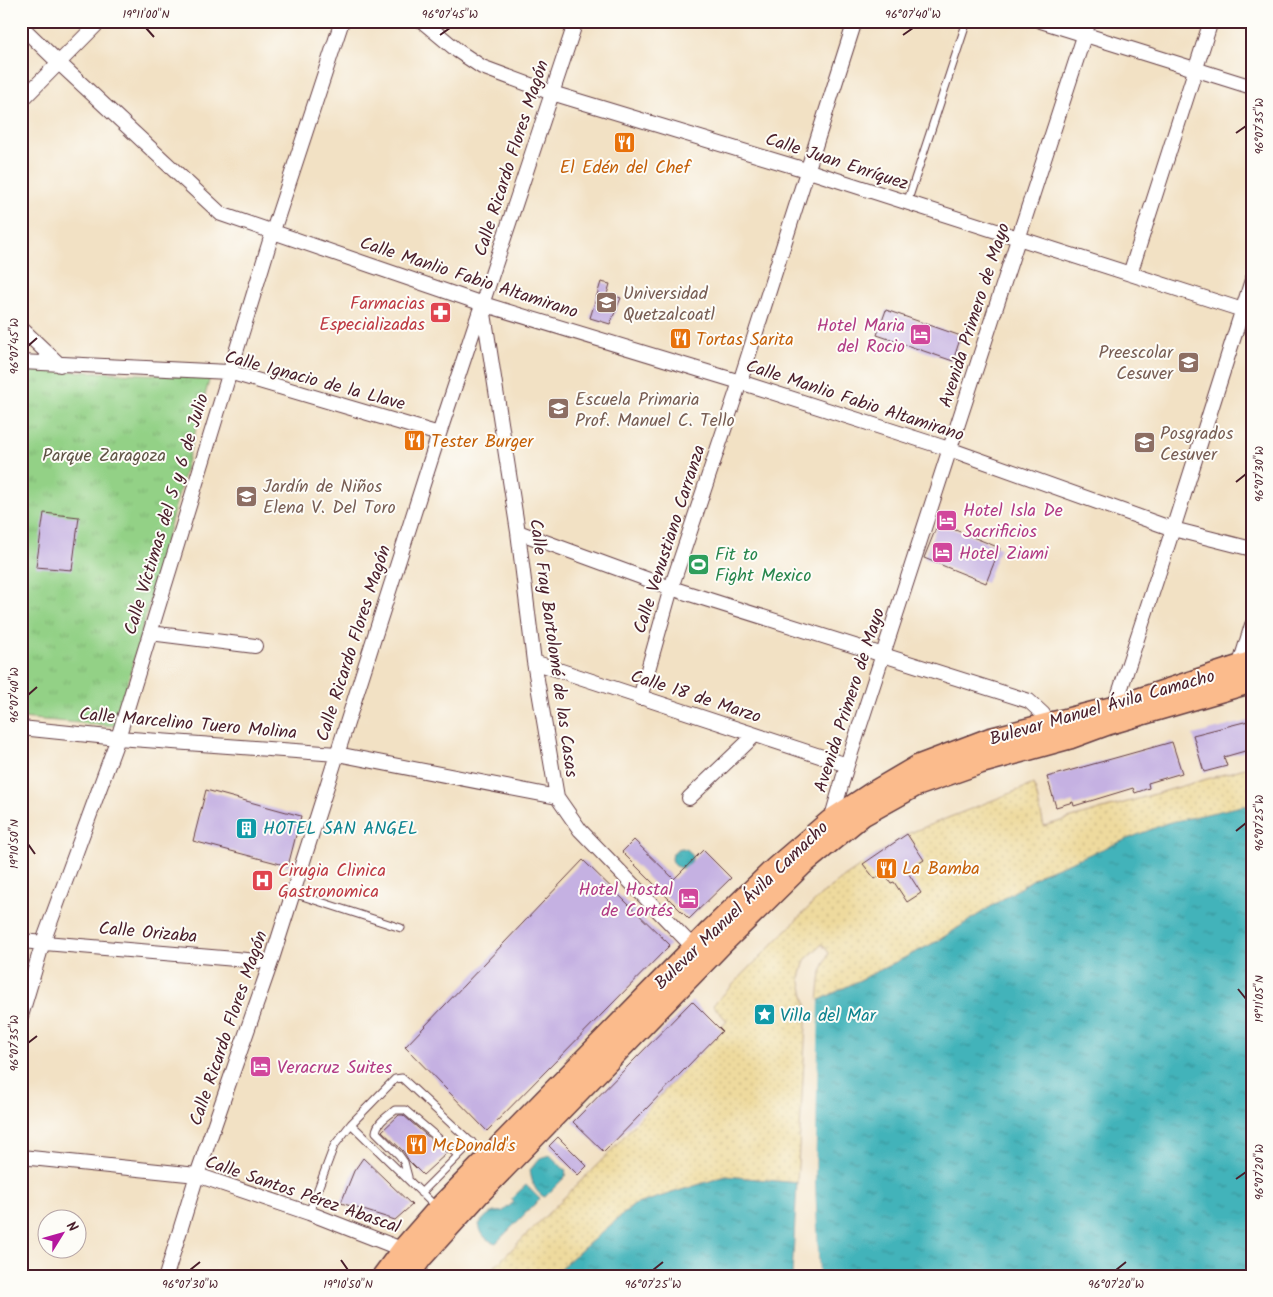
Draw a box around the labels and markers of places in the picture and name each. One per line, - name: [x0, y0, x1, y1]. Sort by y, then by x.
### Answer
- restaurant icon: El Edén del Chef: [613, 130, 637, 154]
- place label: El Edén del Chef: [560, 154, 692, 183]
- place label: Universidad Quetzalcoatl: [623, 280, 716, 330]
- place label: Farmacias Especializadas: [319, 290, 425, 340]
- school or university icon: Universidad Quetzalcoatl: [595, 291, 619, 315]
- pharmacy icon: Farmacias Especializadas: [429, 301, 453, 325]
- place label: Hotel Maria del Rocio: [817, 312, 905, 362]
- hotel icon: Hotel Maria del Rocio: [909, 323, 933, 347]
- place label: Tortas Sarita: [696, 326, 794, 355]
- restaurant icon: Tortas Sarita: [668, 327, 692, 351]
- place label: Preescolar Cesuver: [1098, 339, 1174, 389]
- school or university icon: Preescolar Cesuver: [1177, 350, 1201, 374]
- place label: Escuela Primaria Prof. Manuel C. Tello: [575, 386, 735, 436]
- school or university icon: Escuela Primaria Prof. Manuel C. Tello: [547, 397, 571, 421]
- place label: Posgrados Cesuver: [1160, 420, 1234, 470]
- place label: Tester Burger: [431, 428, 534, 457]
- restaurant icon: Tester Burger: [403, 429, 427, 453]
- school or university icon: Posgrados Cesuver: [1132, 431, 1156, 455]
- place label: Jardín de Niños Elena V. Del Toro: [263, 473, 396, 523]
- school or university icon: Jardín de Niños Elena V. Del Toro: [235, 484, 259, 508]
- place label: Hotel Isla De Sacrificios: [963, 497, 1063, 547]
- hotel icon: Hotel Isla De Sacrificios: [935, 508, 959, 532]
- place label: Hotel Ziami: [959, 540, 1049, 569]
- place label: Fit to Fight Mexico: [715, 541, 812, 591]
- hotel icon: Hotel Ziami: [931, 541, 955, 565]
- sports icon: Fit to Fight Mexico: [687, 552, 711, 576]
- place label: HOTEL SAN ANGEL: [263, 815, 418, 844]
- building icon: HOTEL SAN ANGEL: [235, 816, 259, 840]
- place label: La Bamba: [902, 855, 980, 884]
- restaurant icon: La Bamba: [874, 856, 898, 880]
- place label: Cirugia Clinica Gastronomica: [278, 857, 386, 907]
- hospital icon: Cirugia Clinica Gastronomica: [250, 868, 274, 892]
- place label: Hotel Hostal de Cortés: [578, 876, 674, 926]
- hotel icon: Hotel Hostal de Cortés: [677, 887, 701, 911]
- place label: Villa del Mar: [780, 1002, 877, 1031]
- place icon: Villa del Mar: [752, 1003, 776, 1027]
- place label: Veracruz Suites: [277, 1054, 392, 1083]
- hotel icon: Veracruz Suites: [249, 1055, 273, 1079]
- place label: McDonald's: [432, 1132, 516, 1161]
- restaurant icon: McDonald's: [404, 1133, 428, 1157]

